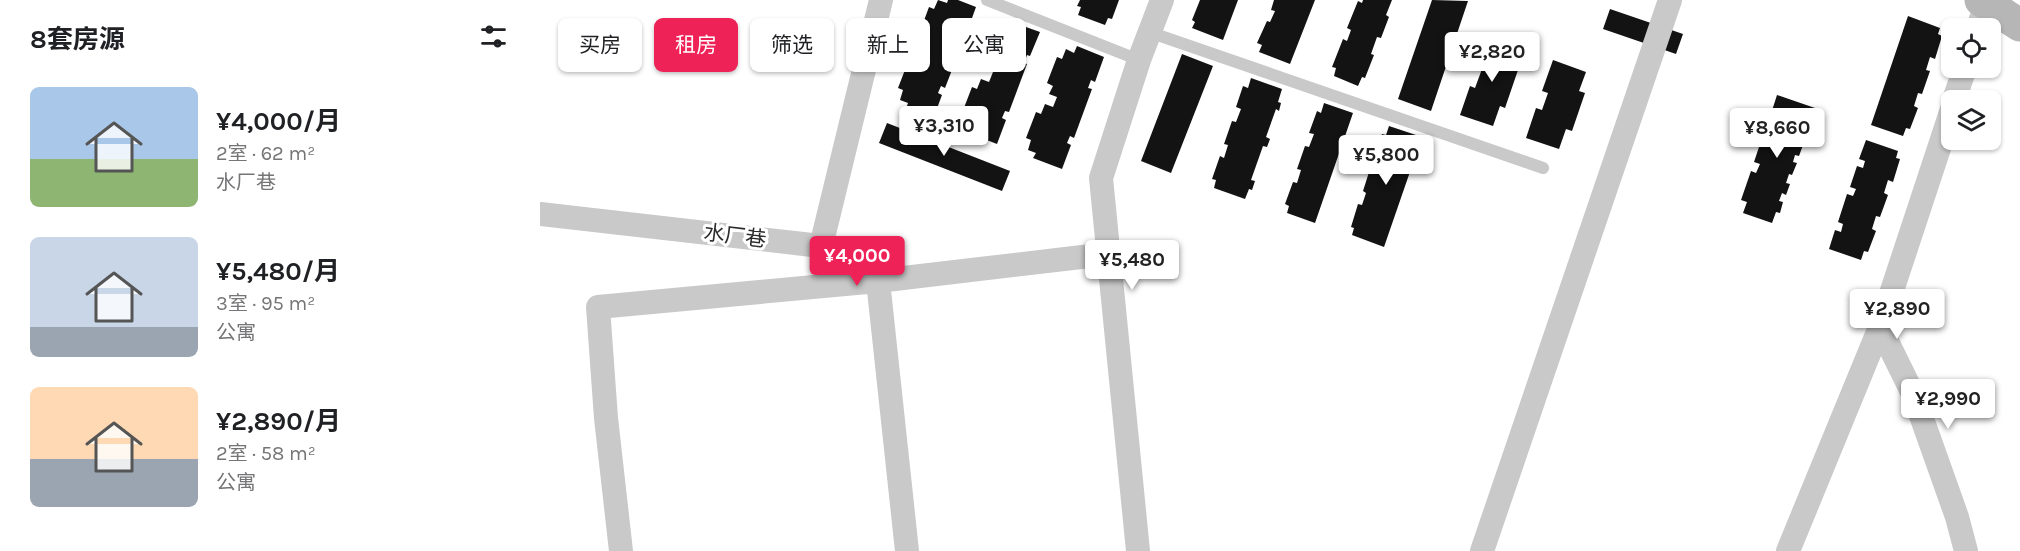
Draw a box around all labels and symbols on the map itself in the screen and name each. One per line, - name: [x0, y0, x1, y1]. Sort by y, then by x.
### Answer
- pin: ¥2,820: [1443, 32, 1541, 83]
- pin: ¥3,310: [895, 106, 993, 157]
- pin: ¥8,660: [1728, 108, 1826, 159]
- pin: ¥5,800: [1337, 135, 1435, 186]
- street label: 水厂巷: [702, 220, 768, 252]
- pin: ¥4,000: [808, 236, 906, 287]
- pin: ¥5,480: [1083, 240, 1181, 291]
- pin: ¥2,890: [1848, 289, 1946, 340]
- pin: ¥2,990: [1899, 379, 1997, 430]

